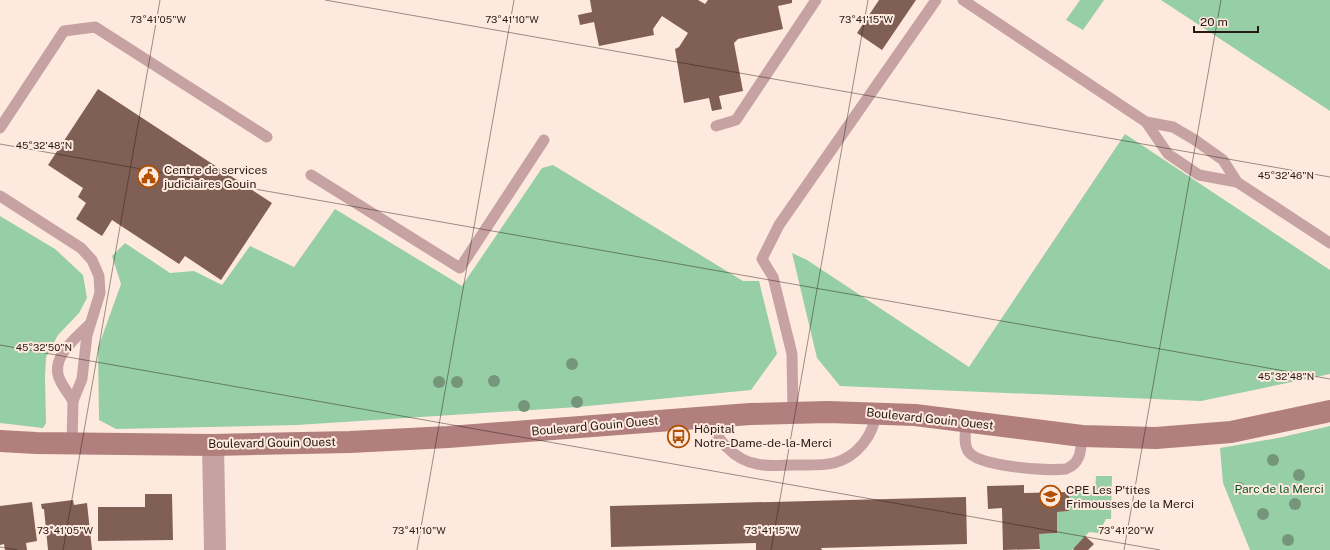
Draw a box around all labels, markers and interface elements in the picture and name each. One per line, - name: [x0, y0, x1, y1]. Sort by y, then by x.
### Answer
- scale bar: [1194, 8, 1258, 34]
- text: 73°41'05"W: [130, 13, 186, 25]
- text: 73°41'10"W: [485, 13, 539, 25]
- text: 73°41'15"W: [839, 13, 893, 25]
- text: 20 m: [1200, 15, 1228, 29]
- text: 45°32'48"N: [16, 139, 72, 151]
- place label: Centre de services judiciaires Gouin: [163, 163, 267, 191]
- public building icon: Centre de services judiciaires Gouin: [135, 164, 161, 190]
- text: 45°32'46"N: [1258, 169, 1314, 181]
- text: 45°32'50"N: [16, 341, 72, 353]
- text: 45°32'48"N: [1258, 370, 1314, 382]
- street label: Boulevard Gouin Ouest: [866, 405, 995, 433]
- street label: Boulevard Gouin Ouest: [531, 413, 660, 439]
- place label: Hôpital Notre-Dame-de-la-Merci: [694, 422, 832, 450]
- bus stop icon: Hôpital Notre-Dame-de-la-Merci: [665, 423, 691, 449]
- street label: Boulevard Gouin Ouest: [208, 435, 336, 451]
- park label: Parc de la Merci: [1234, 482, 1324, 496]
- place label: CPE Les P'tites Frimousses de la Merci: [1066, 483, 1194, 511]
- school or university icon: CPE Les P'tites Frimousses de la Merci: [1037, 484, 1063, 510]
- text: 73°41'05"W: [37, 524, 93, 536]
- text: 73°41'10"W: [392, 524, 446, 536]
- text: 73°41'15"W: [745, 524, 799, 536]
- text: 73°41'20"W: [1098, 524, 1154, 536]

